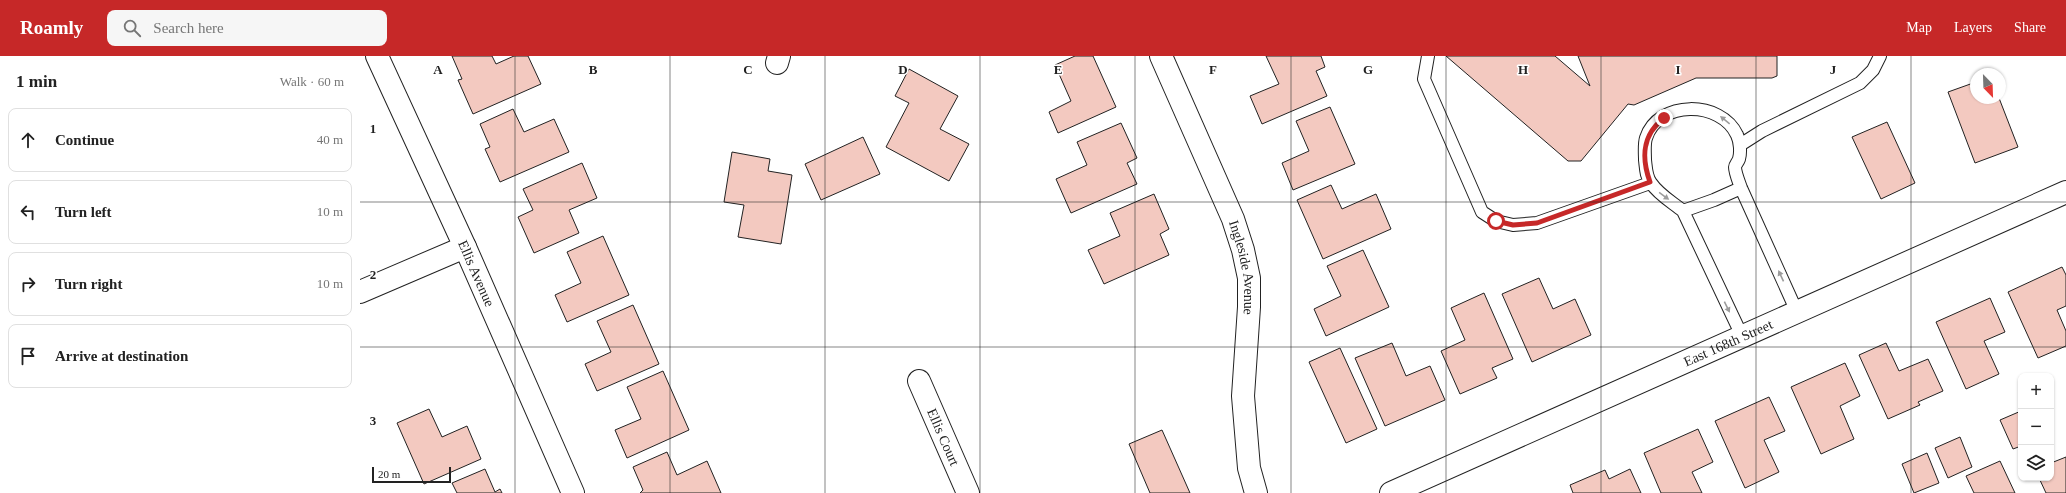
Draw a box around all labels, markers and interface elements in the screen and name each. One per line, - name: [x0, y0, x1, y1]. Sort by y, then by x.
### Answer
- search box: [107, 10, 387, 46]
- text: Roamly: [20, 17, 83, 38]
- icon: search: [121, 17, 143, 39]
- text: Search here: [153, 20, 224, 36]
- text: Map: [1906, 20, 1932, 35]
- text: Layers: [1954, 20, 1992, 35]
- text: Share: [2014, 20, 2046, 35]
- text: A: [433, 62, 443, 77]
- text: B: [589, 62, 598, 77]
- text: C: [743, 62, 753, 77]
- text: D: [898, 62, 908, 77]
- text: E: [1054, 62, 1062, 77]
- text: F: [1209, 62, 1217, 77]
- text: G: [1363, 62, 1373, 77]
- text: H: [1518, 62, 1528, 77]
- text: I: [1675, 62, 1681, 77]
- text: J: [1830, 62, 1837, 77]
- north arrow: [1970, 68, 2006, 104]
- text: 1 min: [16, 72, 57, 91]
- text: Walk · 60 m: [280, 74, 344, 89]
- route end: [1655, 109, 1673, 127]
- one-way arrow: [1719, 115, 1730, 124]
- text: 1: [370, 121, 376, 136]
- icon: ahead: [17, 129, 39, 151]
- text: Continue: [55, 132, 114, 148]
- text: 40 m: [317, 132, 343, 147]
- one-way arrow: [1659, 192, 1670, 200]
- icon: left: [17, 201, 39, 223]
- text: Turn left: [55, 204, 112, 220]
- text: 10 m: [317, 204, 343, 219]
- route start: [1487, 212, 1505, 230]
- street label: Ingleside Avenue: [1226, 218, 1257, 315]
- street label: Ellis Avenue: [455, 238, 497, 309]
- text: 2: [370, 267, 376, 282]
- one-way arrow: [1778, 271, 1784, 282]
- icon: right: [17, 273, 39, 295]
- text: Turn right: [55, 276, 122, 292]
- text: 10 m: [317, 276, 343, 291]
- one-way arrow: [1724, 301, 1730, 313]
- street label: East 168th Street: [1681, 317, 1775, 370]
- icon: arrive: [17, 345, 39, 367]
- text: Arrive at destination: [55, 348, 188, 364]
- map controls: [2018, 373, 2054, 481]
- button: +: [2018, 373, 2054, 409]
- street label: Ellis Court: [924, 406, 962, 468]
- button: −: [2018, 409, 2054, 445]
- text: 3: [370, 413, 377, 428]
- button: layers: [2018, 445, 2054, 481]
- scale bar: [372, 465, 451, 484]
- text: 20 m: [378, 468, 400, 480]

